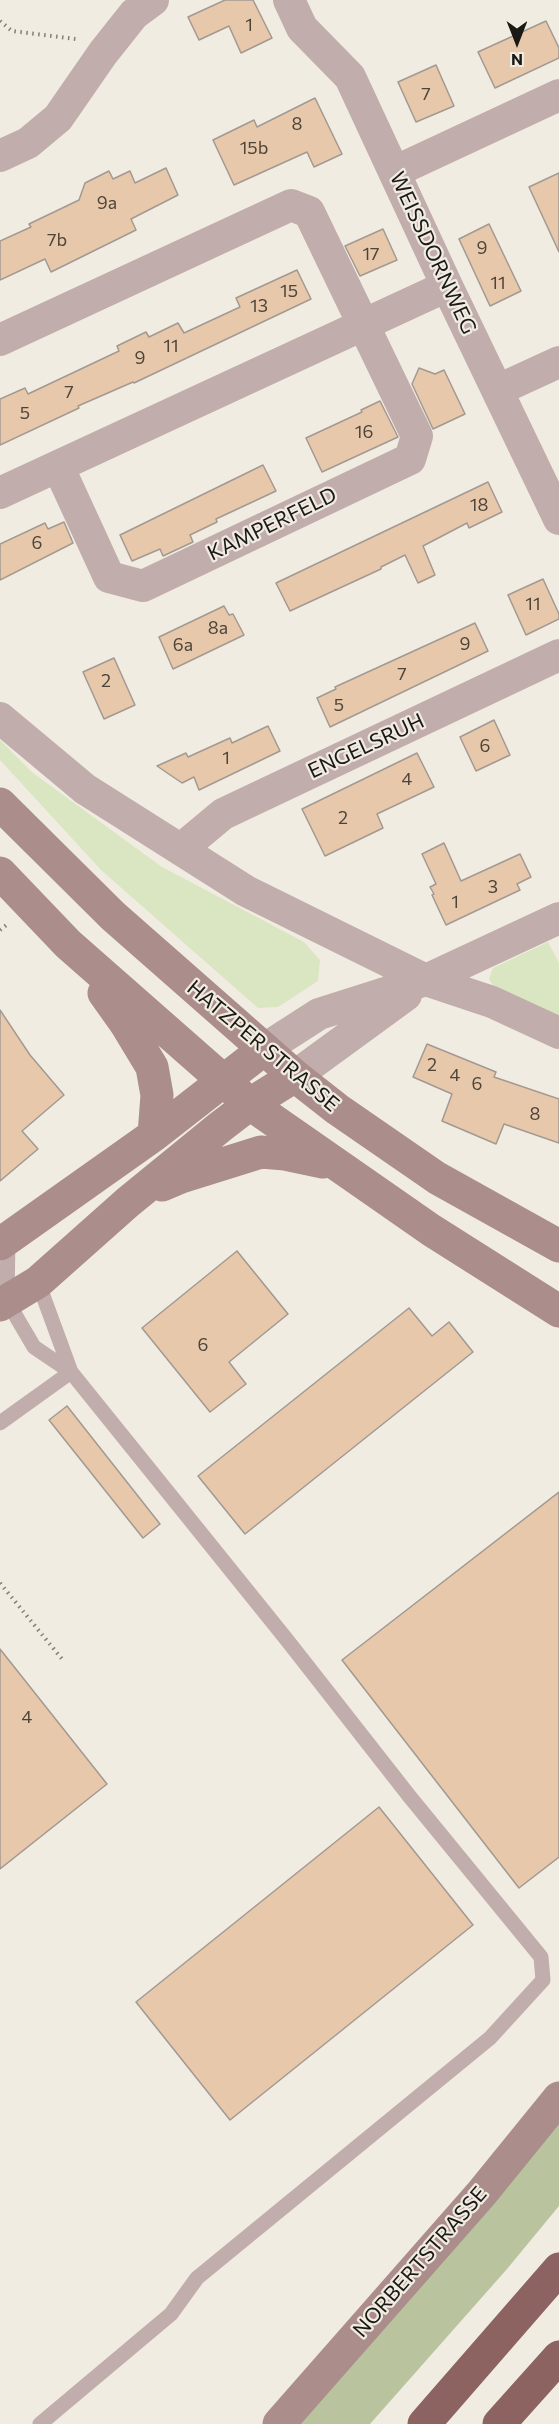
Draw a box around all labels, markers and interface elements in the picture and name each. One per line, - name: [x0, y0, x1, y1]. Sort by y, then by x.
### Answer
- north arrow: [487, 12, 547, 72]
- house number: 1: [245, 14, 253, 36]
- text: N: [511, 51, 523, 70]
- house number: 7: [421, 83, 431, 105]
- house number: 8: [292, 113, 302, 135]
- house number: 15b: [240, 137, 268, 159]
- street label: WEISSDORNWEG: [384, 168, 482, 338]
- house number: 9a: [97, 192, 117, 214]
- house number: 7b: [47, 229, 67, 251]
- house number: 9: [477, 237, 487, 259]
- house number: 17: [362, 243, 380, 265]
- house number: 11: [490, 272, 506, 294]
- house number: 15: [280, 280, 298, 302]
- house number: 13: [250, 295, 268, 317]
- house number: 11: [163, 335, 179, 357]
- house number: 9: [135, 347, 145, 369]
- house number: 7: [64, 381, 74, 403]
- house number: 5: [20, 402, 30, 424]
- house number: 16: [355, 421, 373, 443]
- street label: KAMPERFELD: [203, 482, 341, 566]
- house number: 18: [470, 494, 488, 516]
- house number: 6: [32, 532, 42, 554]
- house number: 11: [525, 593, 541, 615]
- house number: 8a: [208, 617, 228, 639]
- house number: 9: [460, 633, 470, 655]
- house number: 6a: [173, 634, 193, 656]
- house number: 7: [397, 663, 407, 685]
- house number: 2: [101, 670, 111, 692]
- house number: 5: [334, 694, 344, 716]
- street label: ENGELSRUH: [304, 708, 428, 784]
- house number: 6: [480, 735, 490, 757]
- house number: 1: [222, 747, 230, 769]
- house number: 4: [402, 768, 412, 790]
- house number: 2: [338, 807, 348, 829]
- house number: 3: [488, 876, 498, 898]
- house number: 1: [451, 891, 459, 913]
- street label: HATZPER STRASSE: [182, 975, 344, 1117]
- house number: 2: [427, 1054, 437, 1076]
- house number: 4: [450, 1064, 460, 1086]
- house number: 6: [472, 1073, 482, 1095]
- house number: 8: [530, 1103, 540, 1125]
- house number: 6: [198, 1334, 208, 1356]
- house number: 4: [22, 1706, 32, 1728]
- street label: NORBERTSTRASSE: [348, 2182, 492, 2342]

